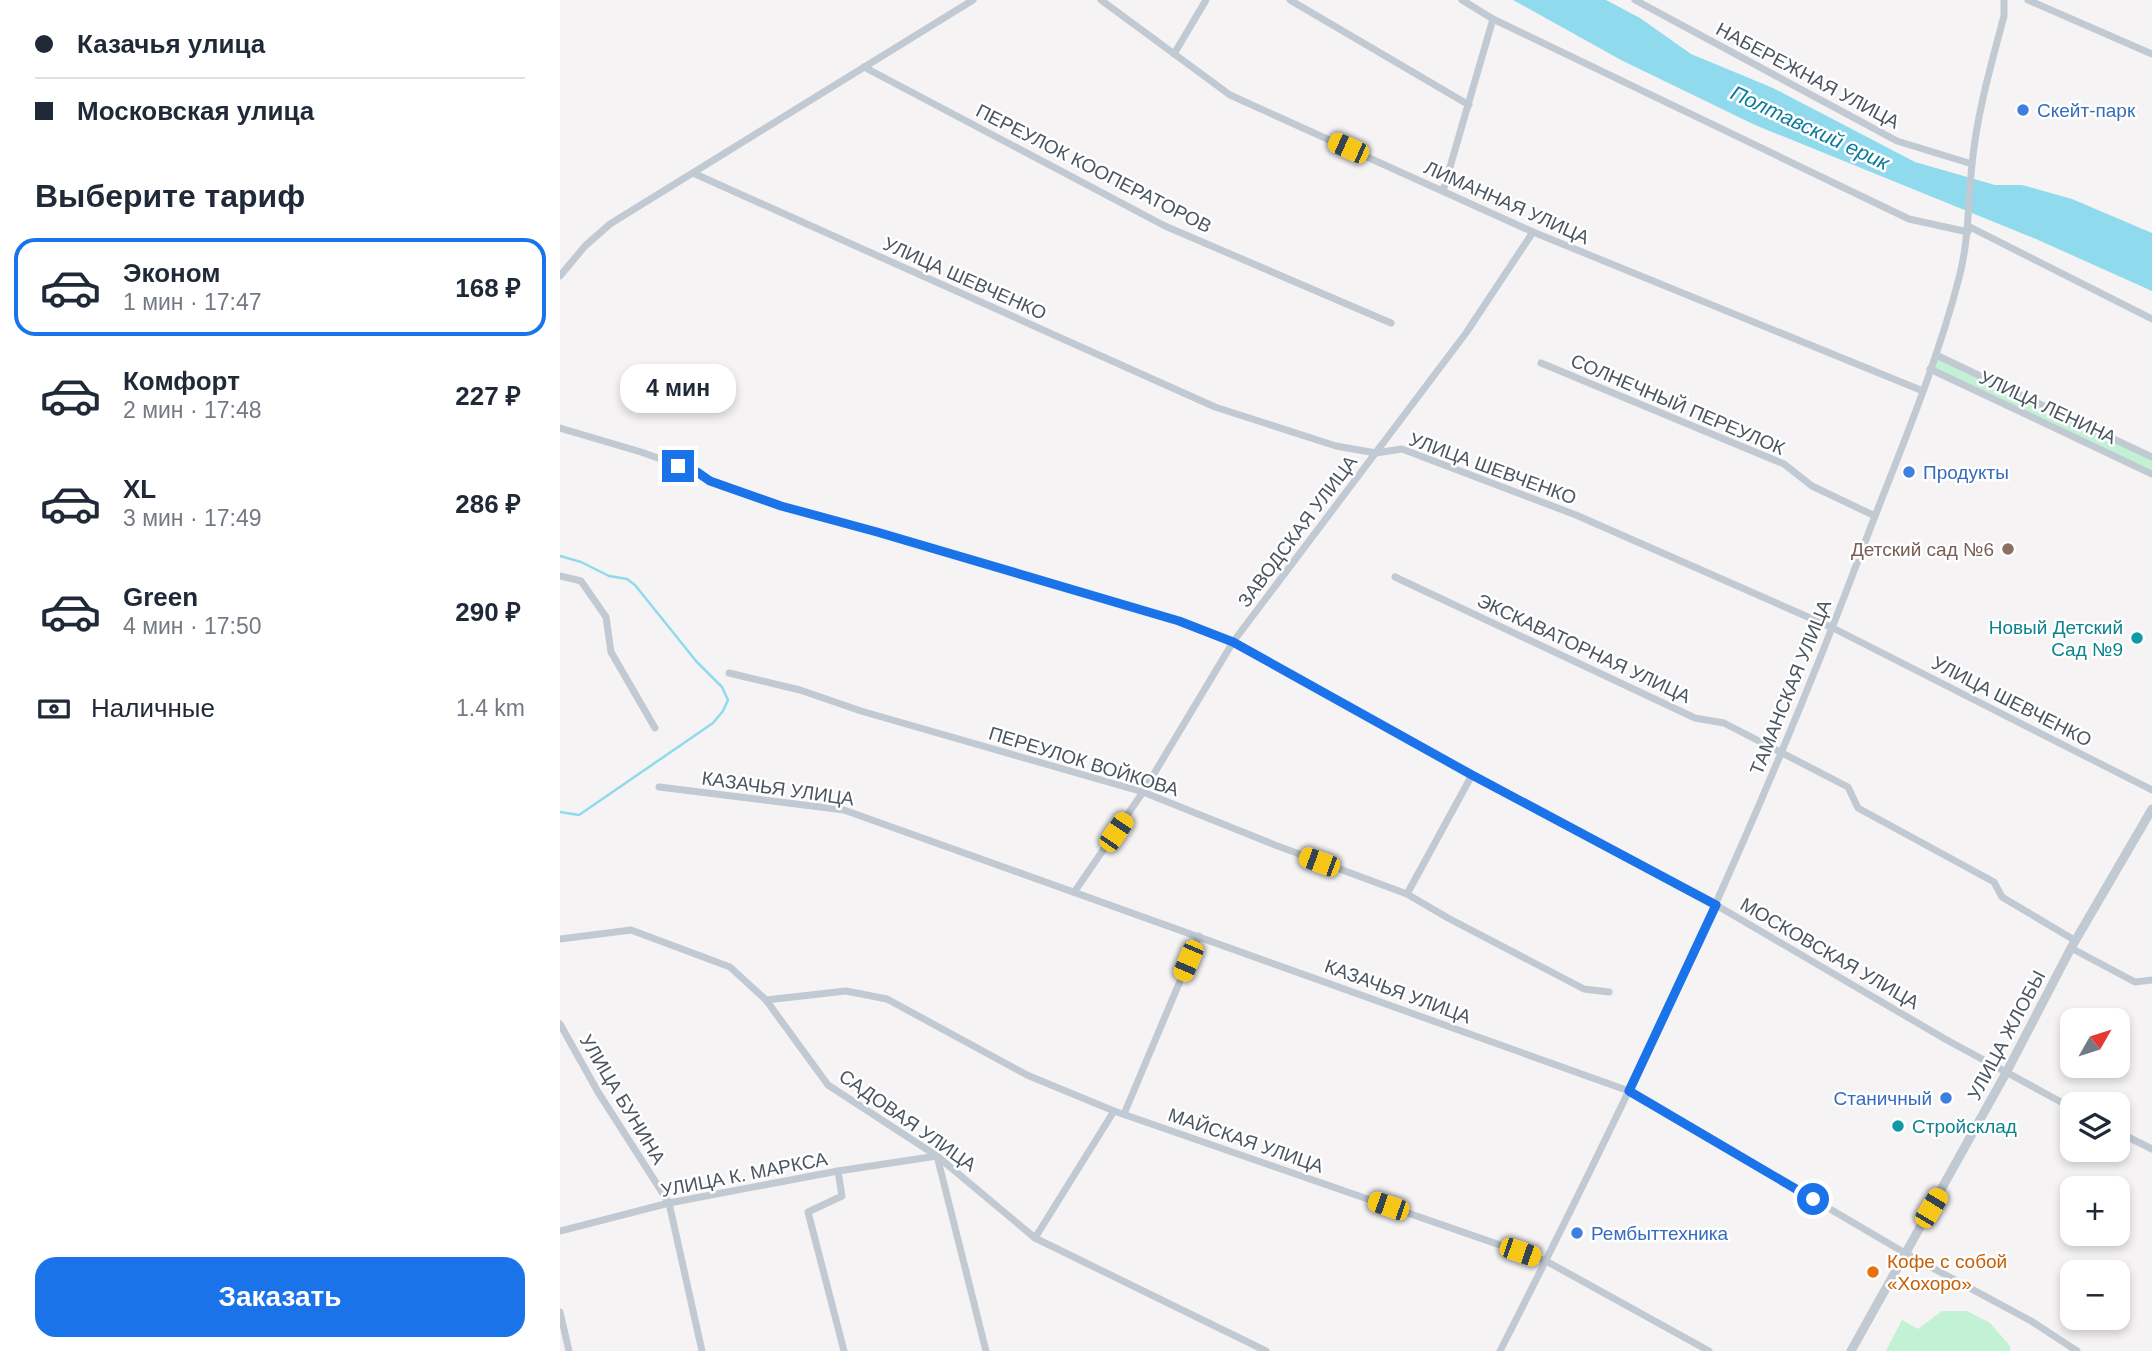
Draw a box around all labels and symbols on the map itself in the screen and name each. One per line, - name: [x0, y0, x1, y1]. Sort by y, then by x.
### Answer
- street label: НАБЕРЕЖНАЯ УЛИЦА: [1713, 18, 1903, 133]
- water label: Полтавский ерик: [1727, 81, 1894, 175]
- street label: ПЕРЕУЛОК КООПЕРАТОРОВ: [973, 100, 1215, 237]
- place label: Скейт-парк: [2037, 100, 2136, 121]
- marker: Скейт-парк: [2015, 102, 2031, 118]
- car: [1325, 130, 1372, 166]
- street label: ЛИМАННАЯ УЛИЦА: [1421, 157, 1593, 248]
- street label: УЛИЦА ШЕВЧЕНКО: [880, 233, 1050, 324]
- street label: СОЛНЕЧНЫЙ ПЕРЕУЛОК: [1568, 350, 1788, 459]
- callout: 4 мин: [620, 364, 736, 414]
- street label: УЛИЦА ЛЕНИНА: [1976, 367, 2120, 448]
- street label: УЛИЦА ШЕВЧЕНКО: [1406, 428, 1579, 508]
- route end: [662, 450, 694, 482]
- street label: ЗАВОДСКАЯ УЛИЦА: [1234, 451, 1361, 611]
- place label: Продукты: [1923, 462, 2009, 483]
- marker: Продукты: [1901, 464, 1917, 480]
- place label: Детский сад №6: [1851, 539, 1994, 560]
- marker: Детский сад №6: [2000, 541, 2016, 557]
- street label: ЭКСКАВАТОРНАЯ УЛИЦА: [1474, 590, 1694, 707]
- street label: ТАМАНСКАЯ УЛИЦА: [1746, 596, 1835, 778]
- place label: Новый Детский Сад №9: [1989, 617, 2123, 660]
- marker: Новый Детский Сад №9: [2129, 630, 2145, 646]
- street label: УЛИЦА ШЕВЧЕНКО: [1929, 652, 2095, 751]
- street label: ПЕРЕУЛОК ВОЙКОВА: [986, 723, 1182, 800]
- street label: КАЗАЧЬЯ УЛИЦА: [700, 767, 856, 810]
- car: [1096, 809, 1137, 855]
- car: [1296, 845, 1343, 879]
- street label: МОСКОВСКАЯ УЛИЦА: [1737, 894, 1923, 1013]
- car: [1171, 938, 1206, 984]
- street label: КАЗАЧЬЯ УЛИЦА: [1322, 955, 1474, 1028]
- street label: УЛИЦА ЖЛОБЫ: [1963, 967, 2049, 1104]
- north arrow: [2060, 1008, 2130, 1078]
- street label: УЛИЦА БУНИНА: [576, 1031, 670, 1168]
- street label: САДОВАЯ УЛИЦА: [835, 1065, 980, 1176]
- place label: Станичный: [1833, 1088, 1932, 1109]
- marker: Станичный: [1938, 1090, 1954, 1106]
- street label: МАЙСКАЯ УЛИЦА: [1165, 1104, 1327, 1177]
- place label: Стройсклад: [1912, 1116, 2017, 1137]
- marker: Стройсклад: [1890, 1118, 1906, 1134]
- street label: УЛИЦА К. МАРКСА: [659, 1148, 829, 1201]
- route start: [1797, 1183, 1829, 1215]
- car: [1912, 1185, 1951, 1231]
- car: [1365, 1189, 1412, 1223]
- place label: Рембыттехника: [1591, 1223, 1728, 1244]
- marker: Рембыттехника: [1569, 1225, 1585, 1241]
- car: [1497, 1235, 1544, 1269]
- place label: Кофе с собой «Хохоро»: [1887, 1251, 2007, 1294]
- marker: Кофе с собой «Хохоро»: [1865, 1264, 1881, 1280]

